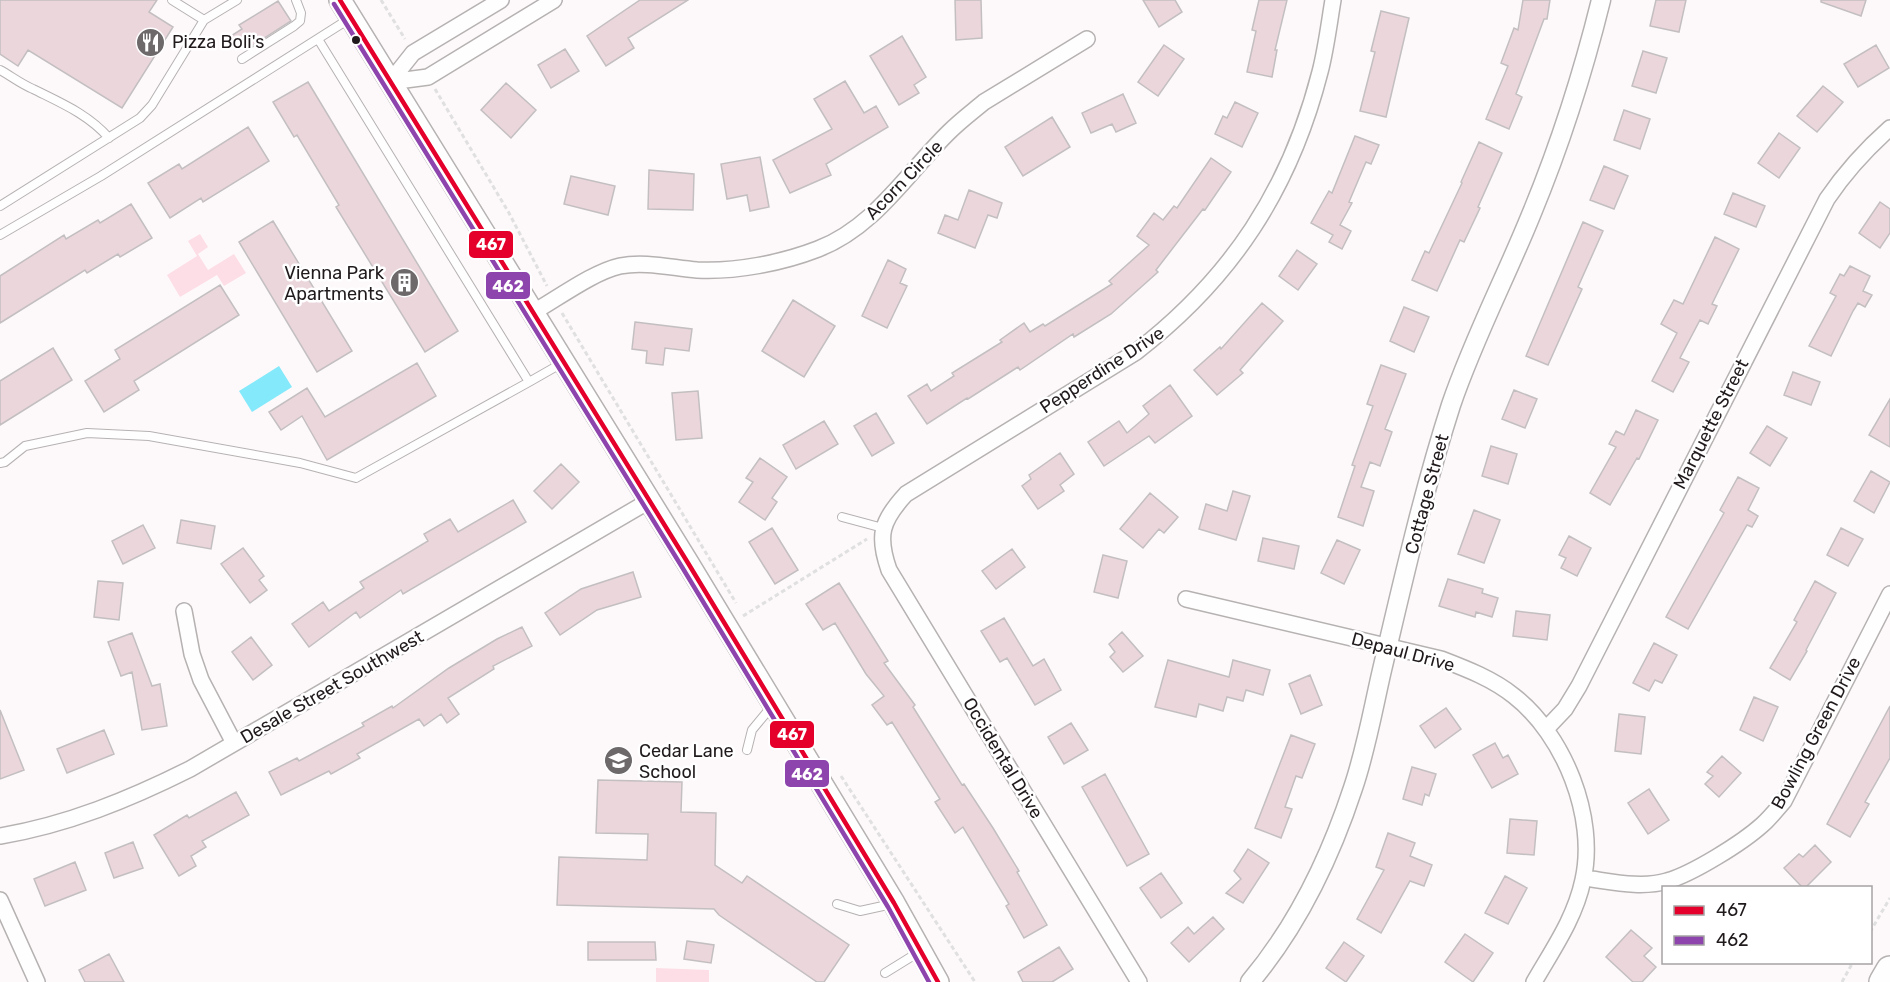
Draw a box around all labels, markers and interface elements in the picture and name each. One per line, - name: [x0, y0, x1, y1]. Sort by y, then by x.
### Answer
- restaurant icon: Pizza Boli's: [135, 26, 167, 58]
- place label: Pizza Boli's: [172, 31, 264, 53]
- unlabelled marker: [350, 34, 362, 46]
- street label: Acorn Circle: [861, 136, 947, 224]
- line badge: 467: [468, 230, 514, 259]
- text: 467: [476, 235, 506, 254]
- place label: Vienna Park Apartments: [284, 262, 385, 305]
- building icon: Vienna Park Apartments: [389, 267, 421, 299]
- line badge: 462: [485, 271, 531, 300]
- text: 462: [492, 277, 524, 296]
- street label: Pepperdine Drive: [1036, 322, 1168, 418]
- street label: Marquette Street: [1669, 355, 1753, 493]
- street label: Cottage Street: [1400, 431, 1454, 557]
- street label: Desale Street Southwest: [237, 626, 427, 748]
- street label: Depaul Drive: [1349, 628, 1457, 676]
- street label: Bowling Green Drive: [1767, 653, 1865, 813]
- street label: Occidental Drive: [958, 694, 1048, 822]
- line badge: 467: [769, 720, 815, 749]
- text: 467: [777, 725, 807, 744]
- place label: Cedar Lane School: [639, 740, 734, 783]
- school or university icon: Cedar Lane School: [602, 745, 634, 777]
- line badge: 462: [784, 759, 830, 788]
- text: 462: [791, 765, 823, 784]
- legend: [1662, 886, 1872, 964]
- text: 467: [1716, 899, 1747, 921]
- text: 462: [1716, 929, 1749, 951]

